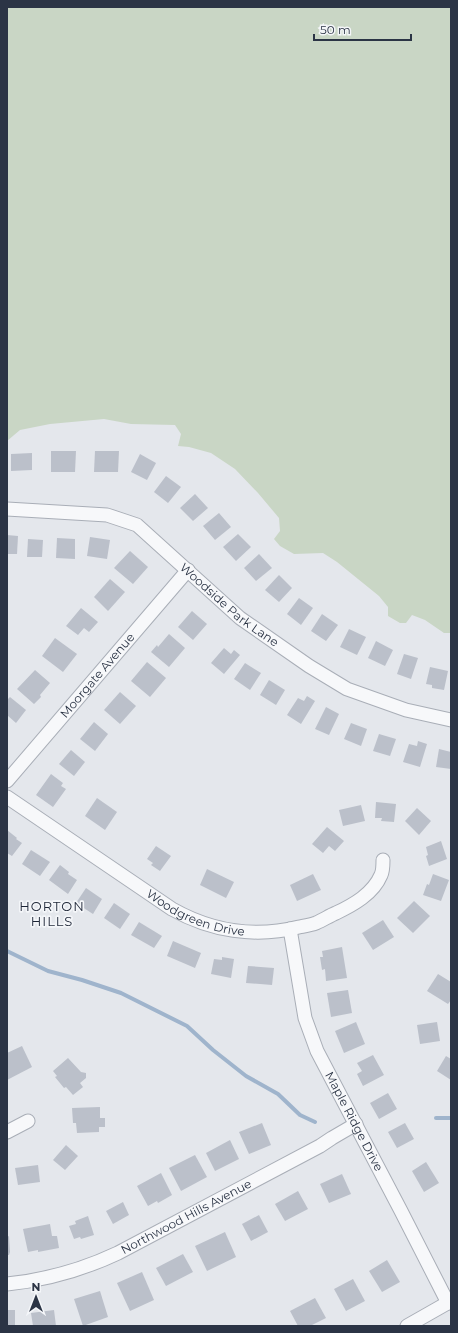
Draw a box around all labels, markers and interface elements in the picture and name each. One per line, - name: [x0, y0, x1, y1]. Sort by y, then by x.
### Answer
- scale bar: [314, 16, 411, 42]
- text: 50 m: [320, 22, 351, 37]
- street label: Woodside Park Lane: [177, 560, 282, 650]
- street label: Moorgate Avenue: [57, 630, 138, 721]
- street label: Woodgreen Drive: [144, 886, 245, 939]
- district label: HORTON HILLS: [19, 898, 85, 929]
- street label: Maple Ridge Drive: [322, 1069, 387, 1174]
- street label: Northwood Hills Avenue: [118, 1176, 254, 1257]
- north arrow: [16, 1277, 56, 1317]
- text: N: [32, 1280, 40, 1294]

